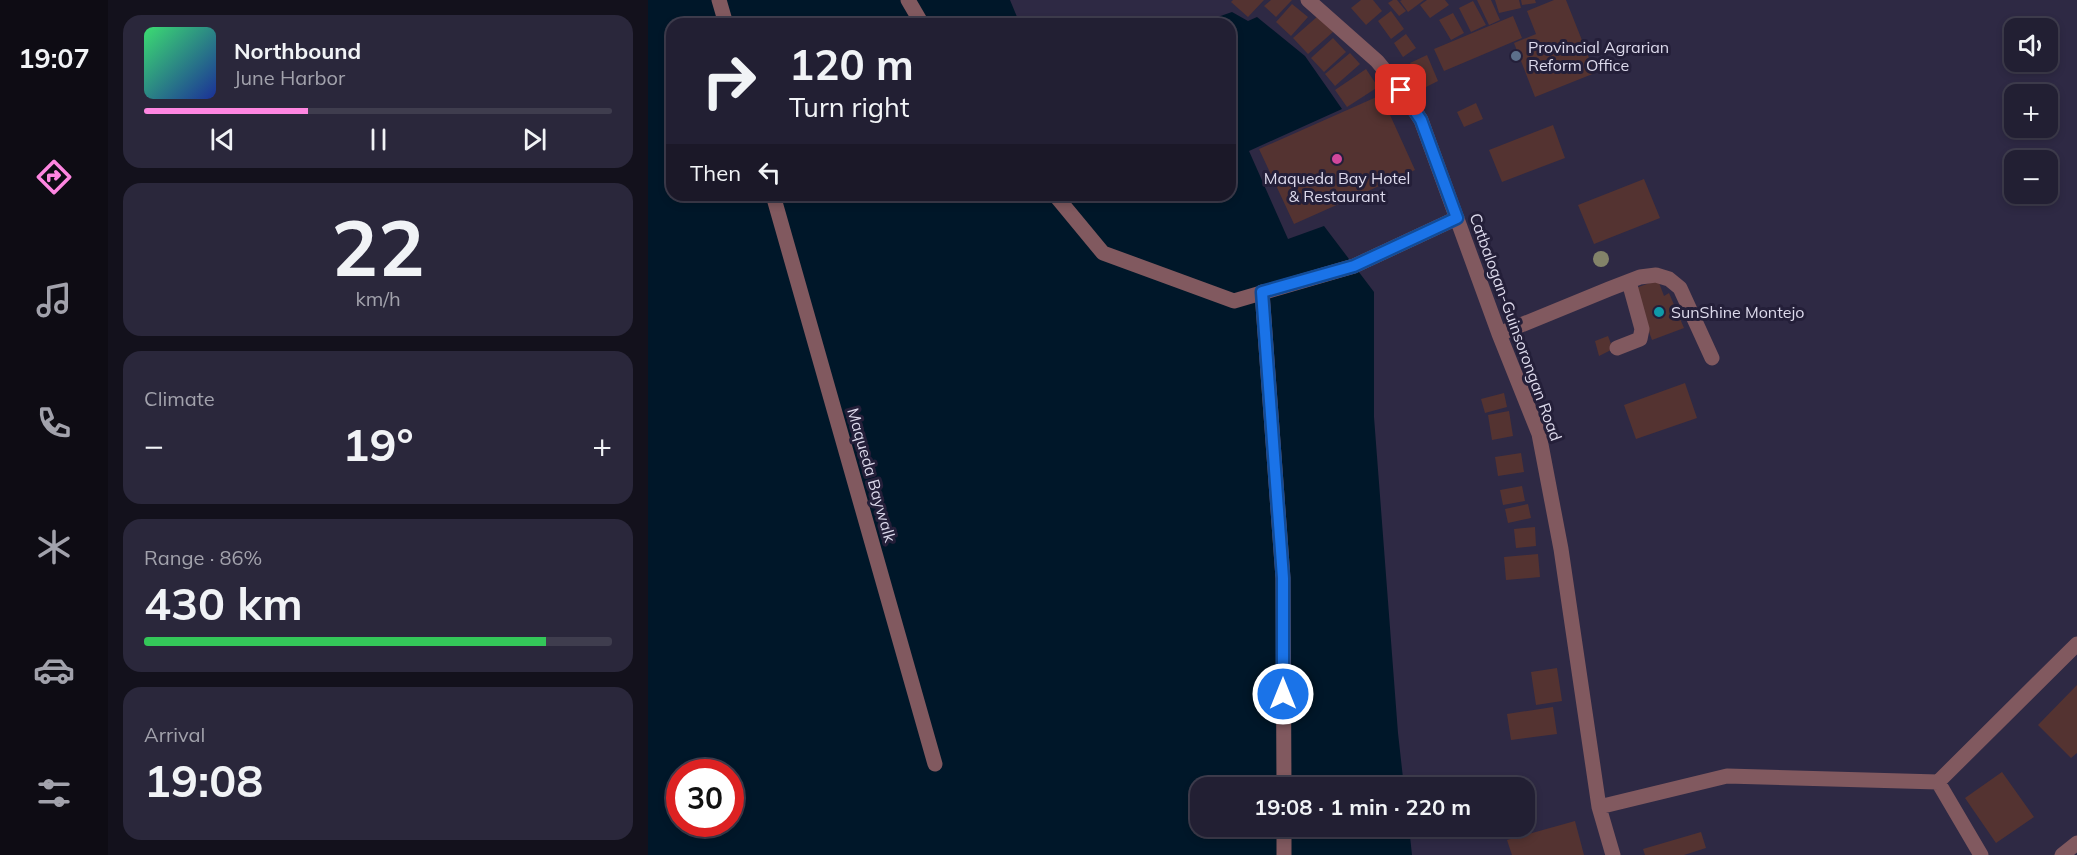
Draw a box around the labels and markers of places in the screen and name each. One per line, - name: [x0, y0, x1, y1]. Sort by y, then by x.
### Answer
- place label: Provincial Agrarian Reform Office: [1528, 37, 1669, 75]
- marker: Provincial Agrarian Reform Office: [1509, 49, 1523, 63]
- pin: [1375, 64, 1426, 115]
- marker: Maqueda Bay Hotel & Restaurant: [1330, 152, 1344, 166]
- place label: Maqueda Bay Hotel & Restaurant: [1264, 168, 1410, 206]
- place label: SunShine Montejo: [1671, 302, 1804, 322]
- marker: SunShine Montejo: [1652, 305, 1666, 319]

